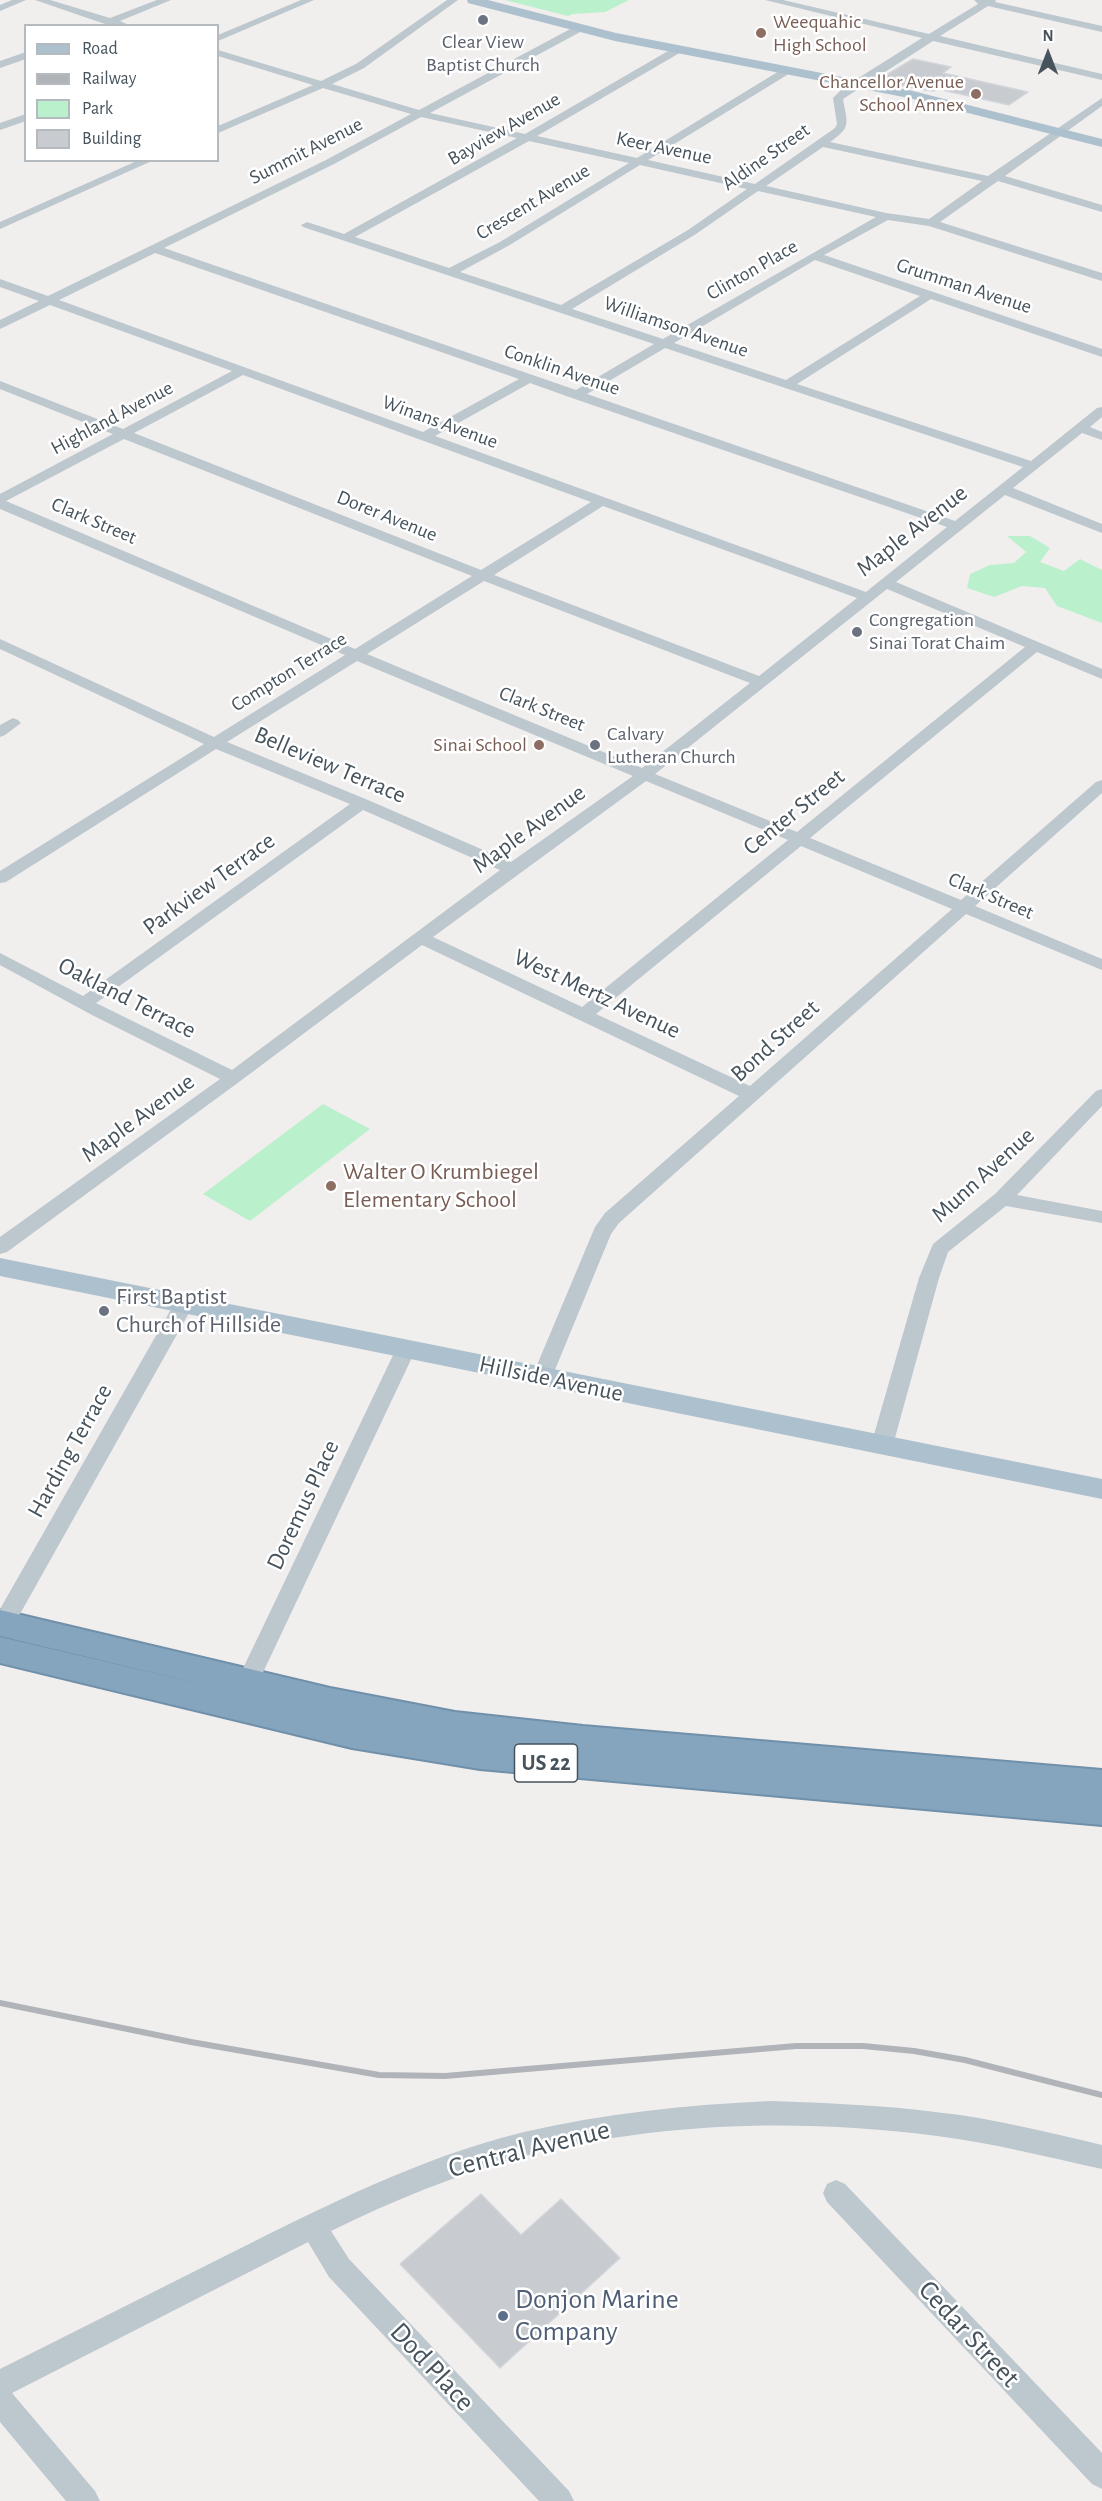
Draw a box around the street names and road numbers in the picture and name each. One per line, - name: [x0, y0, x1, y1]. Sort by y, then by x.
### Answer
- street label: Bayview Avenue: [444, 87, 564, 171]
- street label: Summit Avenue: [245, 112, 367, 190]
- street label: Aldine Street: [717, 118, 815, 196]
- street label: Keer Avenue: [614, 126, 714, 170]
- street label: Crescent Avenue: [472, 159, 594, 245]
- street label: Clinton Place: [702, 234, 802, 306]
- street label: Grumman Avenue: [893, 253, 1035, 319]
- street label: Williamson Avenue: [601, 291, 751, 363]
- street label: Conklin Avenue: [501, 339, 623, 401]
- street label: Highland Avenue: [47, 376, 177, 460]
- street label: Winans Avenue: [379, 390, 501, 454]
- street label: Maple Avenue: [851, 479, 973, 583]
- street label: Dorer Avenue: [333, 485, 441, 547]
- street label: Clark Street: [48, 492, 140, 550]
- street label: Compton Terrace: [227, 627, 351, 717]
- street label: Clark Street: [496, 681, 588, 737]
- street label: Belleview Terrace: [250, 720, 410, 810]
- street label: Center Street: [738, 762, 850, 862]
- street label: Maple Avenue: [467, 778, 591, 880]
- street label: Parkview Terrace: [137, 826, 281, 942]
- street label: Clark Street: [945, 867, 1037, 925]
- street label: West Mertz Avenue: [509, 943, 685, 1045]
- street label: Oakland Terrace: [53, 951, 201, 1045]
- street label: Bond Street: [725, 994, 825, 1088]
- street label: Maple Avenue: [76, 1067, 200, 1169]
- street label: Munn Avenue: [925, 1121, 1041, 1229]
- street label: Hillside Avenue: [477, 1350, 625, 1408]
- street label: Harding Terrace: [21, 1379, 119, 1523]
- street label: Doremus Place: [260, 1436, 346, 1574]
- road number: US 22: [514, 1744, 578, 1782]
- street label: Central Avenue: [445, 2113, 613, 2185]
- street label: Cedar Street: [911, 2274, 1027, 2394]
- street label: Dod Place: [383, 2316, 481, 2418]

